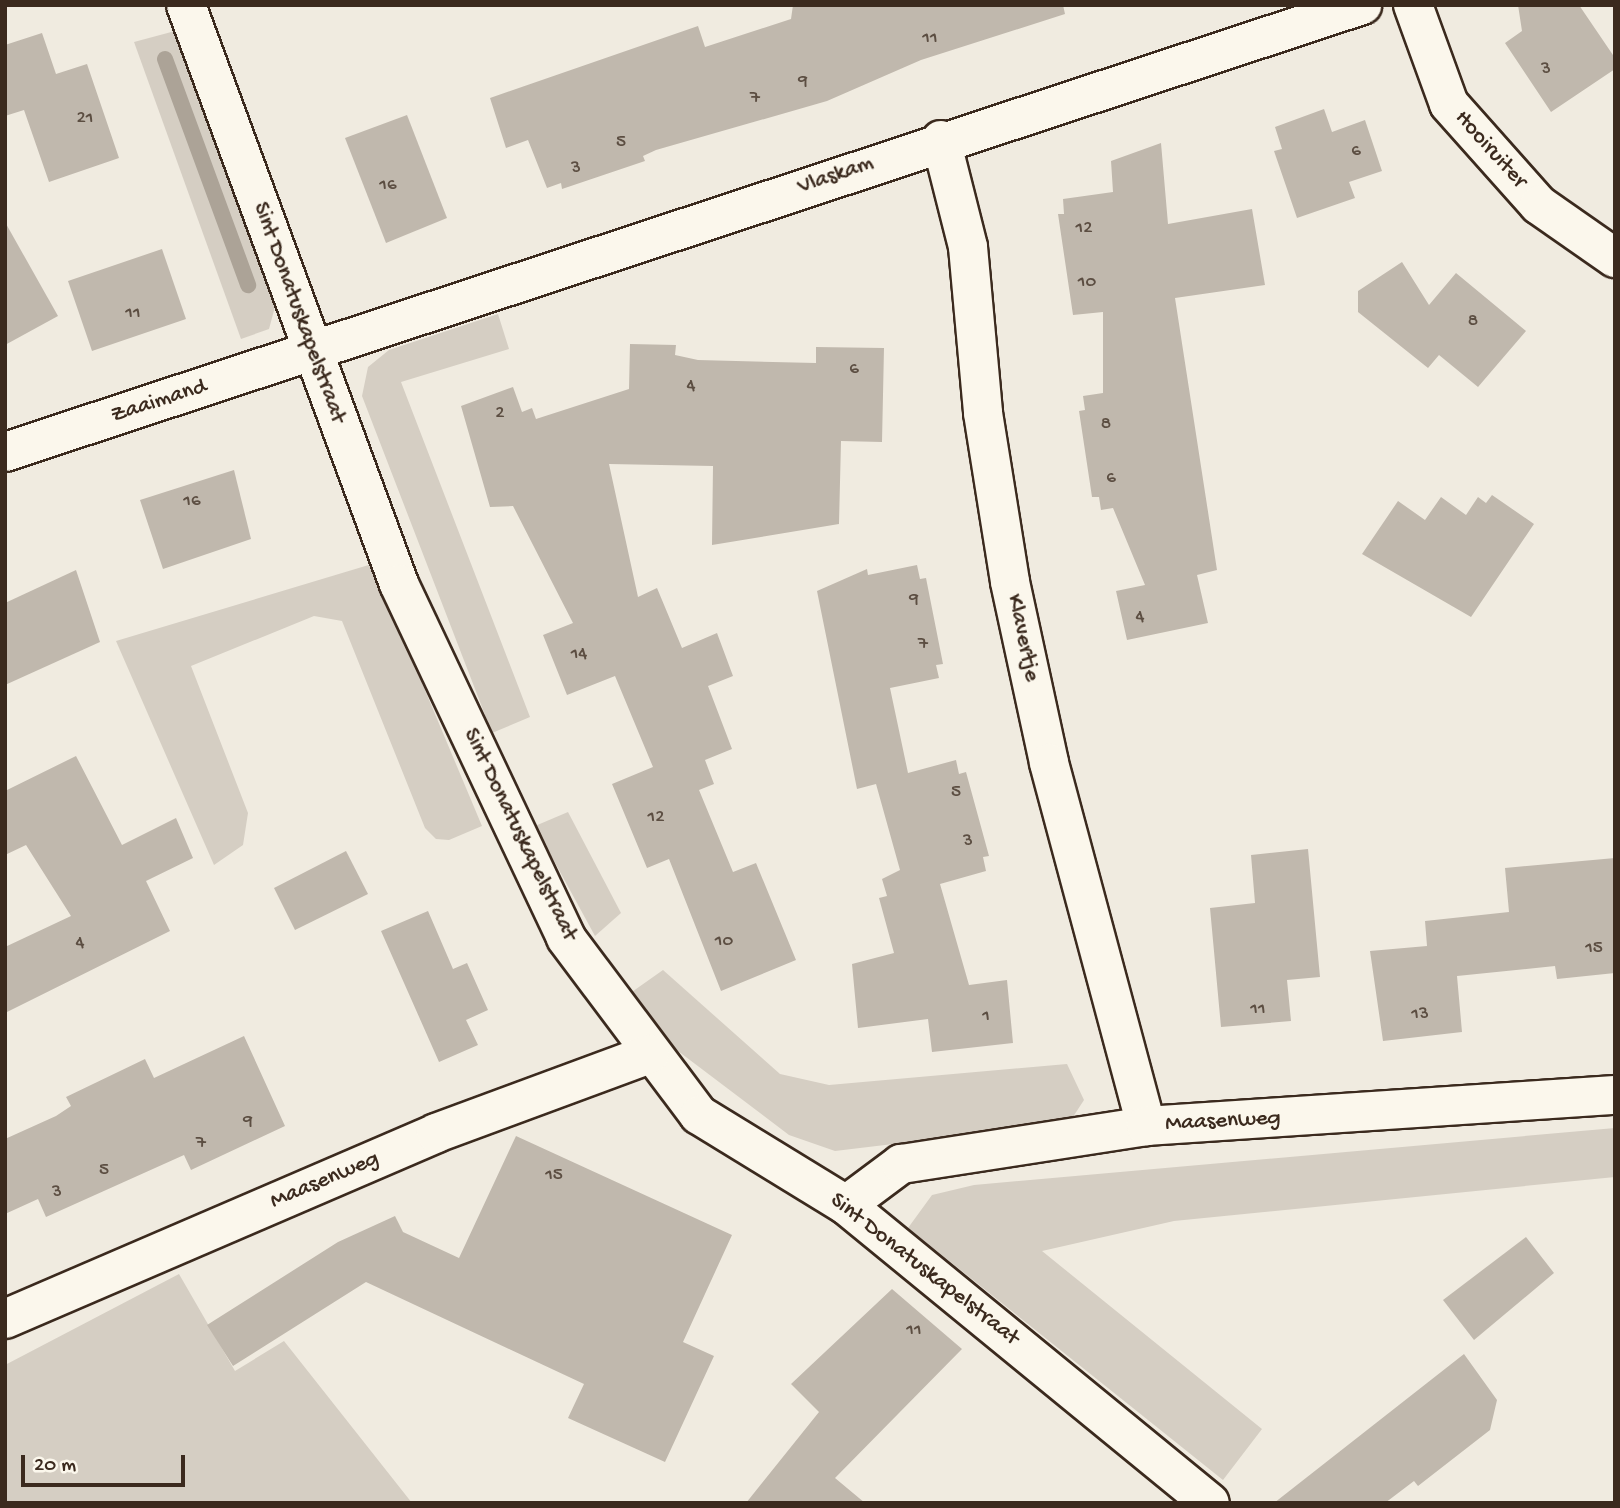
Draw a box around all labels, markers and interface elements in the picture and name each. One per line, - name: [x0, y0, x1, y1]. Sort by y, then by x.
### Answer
- house number: 11: [922, 28, 938, 50]
- house number: 3: [1541, 59, 1551, 81]
- house number: 9: [798, 71, 808, 93]
- house number: 7: [750, 88, 760, 110]
- street label: Hooiruiter: [1448, 105, 1532, 195]
- house number: 21: [77, 108, 93, 130]
- house number: 5: [616, 132, 626, 154]
- house number: 6: [1351, 141, 1361, 163]
- street label: Vlaskam: [794, 150, 878, 202]
- house number: 3: [571, 158, 581, 180]
- house number: 16: [379, 175, 397, 197]
- street label: Sint Donatuskapelstraat: [245, 199, 351, 427]
- house number: 12: [1076, 218, 1092, 240]
- house number: 10: [1078, 272, 1096, 294]
- house number: 11: [125, 303, 141, 325]
- house number: 8: [1468, 311, 1478, 333]
- house number: 6: [849, 359, 859, 381]
- street label: Zaaimand: [108, 374, 210, 430]
- house number: 4: [687, 376, 695, 398]
- house number: 2: [495, 403, 505, 425]
- house number: 8: [1101, 414, 1111, 436]
- house number: 6: [1106, 468, 1116, 490]
- house number: 16: [183, 491, 201, 513]
- house number: 9: [909, 589, 919, 611]
- street label: Klavertje: [999, 592, 1045, 684]
- house number: 4: [1136, 607, 1144, 629]
- house number: 7: [918, 634, 928, 656]
- house number: 14: [571, 644, 587, 666]
- street label: Sint Donatuskapelstraat: [456, 724, 582, 946]
- house number: 5: [951, 782, 961, 804]
- house number: 12: [648, 807, 664, 829]
- house number: 3: [963, 831, 973, 853]
- house number: 10: [715, 931, 733, 953]
- house number: 4: [76, 933, 84, 955]
- house number: 15: [1585, 938, 1603, 960]
- house number: 11: [1250, 999, 1266, 1021]
- house number: 13: [1411, 1004, 1429, 1026]
- house number: 1: [982, 1006, 990, 1028]
- street label: Maasenweg: [1165, 1105, 1281, 1139]
- house number: 9: [243, 1111, 253, 1133]
- house number: 7: [196, 1133, 206, 1155]
- street label: Maasenweg: [266, 1146, 384, 1216]
- house number: 5: [99, 1160, 109, 1182]
- house number: 15: [545, 1165, 563, 1187]
- house number: 3: [52, 1182, 62, 1204]
- street label: Sint Donatuskapelstraat: [824, 1187, 1024, 1353]
- house number: 11: [906, 1320, 922, 1342]
- scale bar: [24, 1442, 189, 1486]
- text: 20 m: [34, 1454, 76, 1479]

